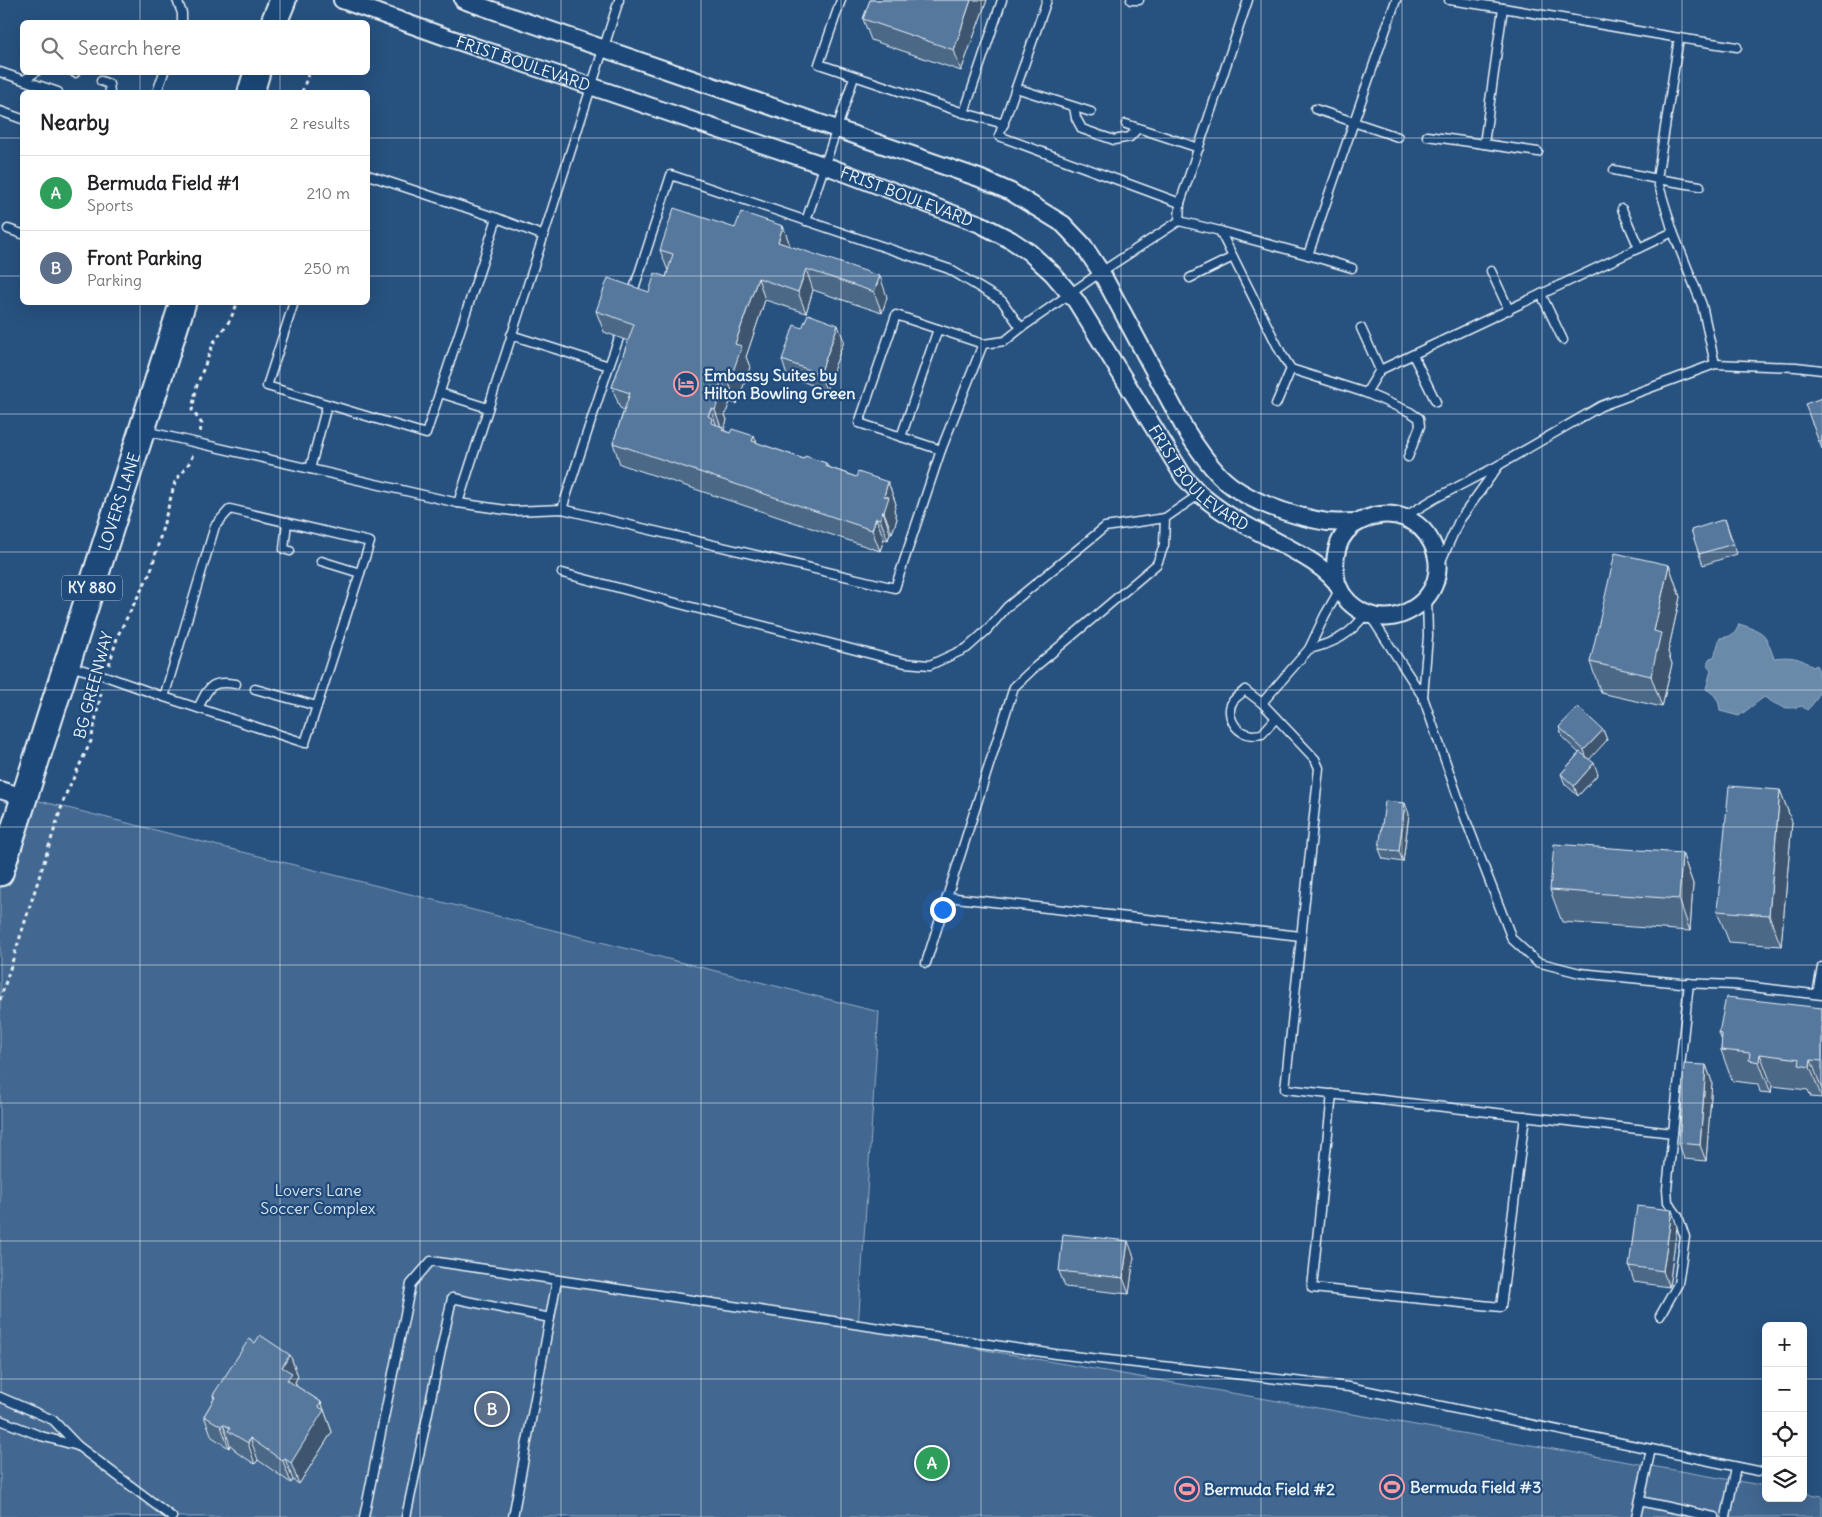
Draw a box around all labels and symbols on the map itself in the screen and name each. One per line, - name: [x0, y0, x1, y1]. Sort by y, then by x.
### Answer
- street label: FRIST BOULEVARD: [453, 31, 593, 95]
- street label: FRIST BOULEVARD: [837, 162, 976, 231]
- place label: Embassy Suites by Hilton Bowling Green: [704, 365, 855, 404]
- hotel icon: Embassy Suites by Hilton Bowling Green: [673, 371, 699, 397]
- street label: FRIST BOULEVARD: [1144, 421, 1253, 535]
- street label: LOVERS LANE: [94, 450, 144, 553]
- road number: KY 880: [62, 576, 122, 600]
- street label: BG GREENWAY: [69, 629, 117, 741]
- your location: [930, 897, 956, 923]
- park label: Lovers Lane Soccer Complex: [260, 1180, 376, 1218]
- pin: B: [476, 1390, 508, 1428]
- pin: A: [916, 1444, 948, 1482]
- sports icon: Bermuda Field #3: [1379, 1474, 1405, 1500]
- sports icon: Bermuda Field #2: [1174, 1476, 1200, 1502]
- place label: Bermuda Field #3: [1410, 1477, 1541, 1497]
- place label: Bermuda Field #2: [1204, 1479, 1335, 1499]

